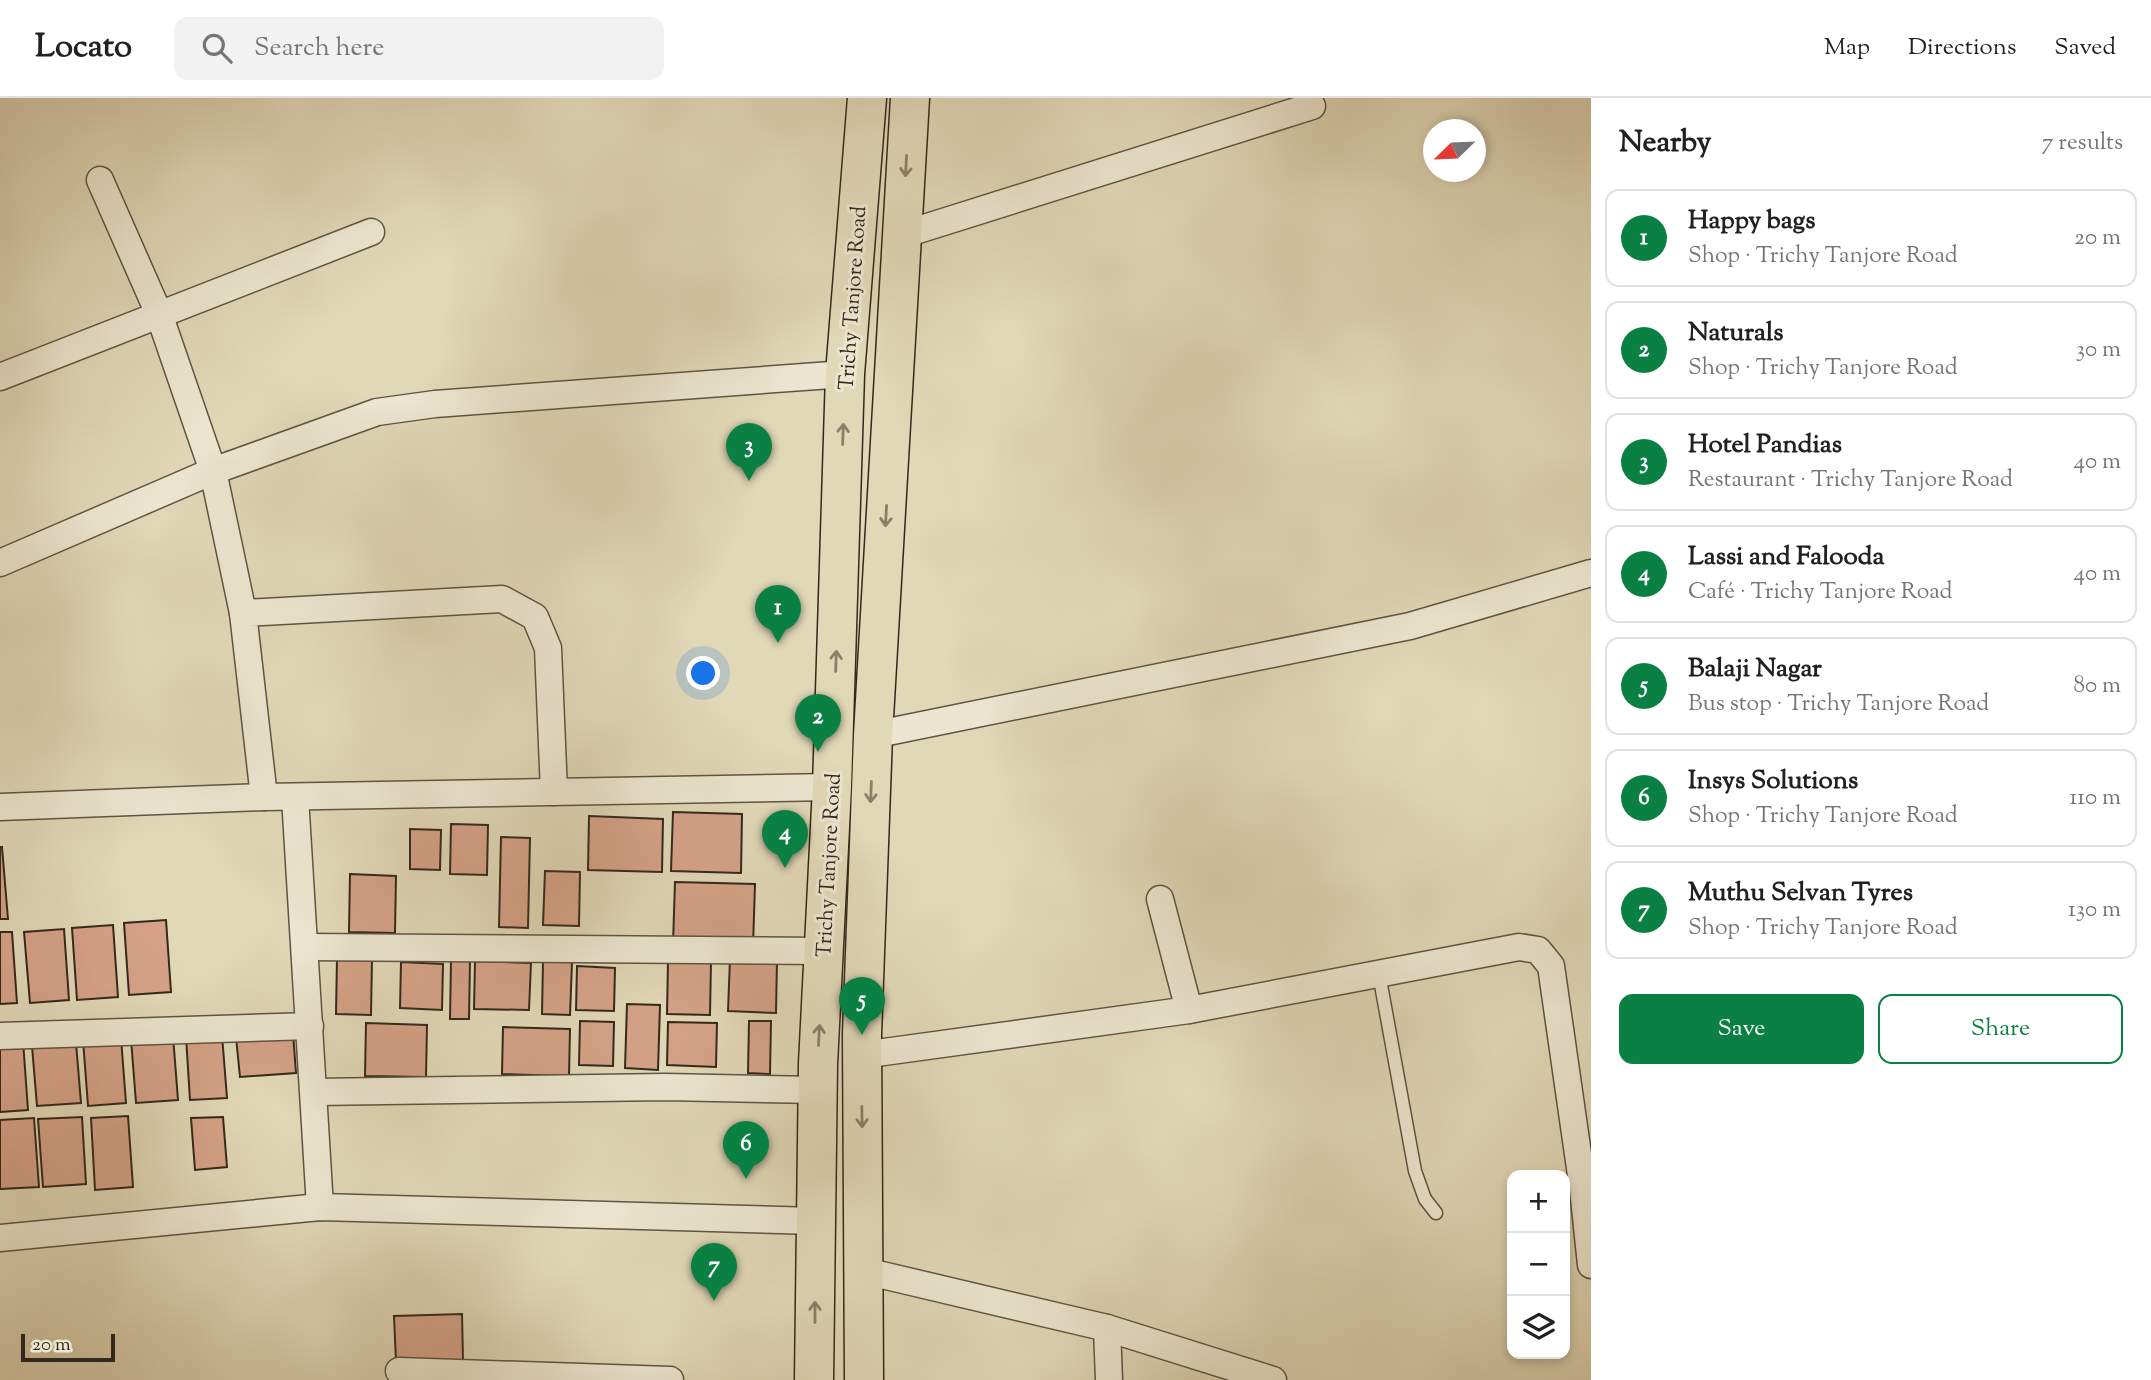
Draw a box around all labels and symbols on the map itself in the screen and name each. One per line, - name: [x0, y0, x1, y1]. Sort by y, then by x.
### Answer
- north arrow: [1423, 119, 1486, 182]
- one-way arrow: [899, 154, 912, 177]
- street label: Trichy Tanjore Road: [833, 205, 875, 391]
- pin: 3: [726, 423, 772, 481]
- one-way arrow: [836, 423, 850, 446]
- one-way arrow: [879, 504, 892, 527]
- pin: 1: [755, 585, 801, 643]
- one-way arrow: [829, 650, 842, 673]
- your location: [686, 656, 720, 690]
- pin: 2: [795, 694, 841, 752]
- street label: Trichy Tanjore Road: [810, 772, 850, 958]
- one-way arrow: [864, 780, 877, 803]
- pin: 4: [762, 810, 808, 868]
- pin: 5: [839, 977, 885, 1035]
- one-way arrow: [812, 1024, 825, 1047]
- one-way arrow: [855, 1105, 869, 1128]
- pin: 6: [723, 1121, 769, 1179]
- pin: 7: [691, 1243, 737, 1301]
- one-way arrow: [808, 1301, 822, 1324]
- scale bar: [21, 1331, 116, 1363]

